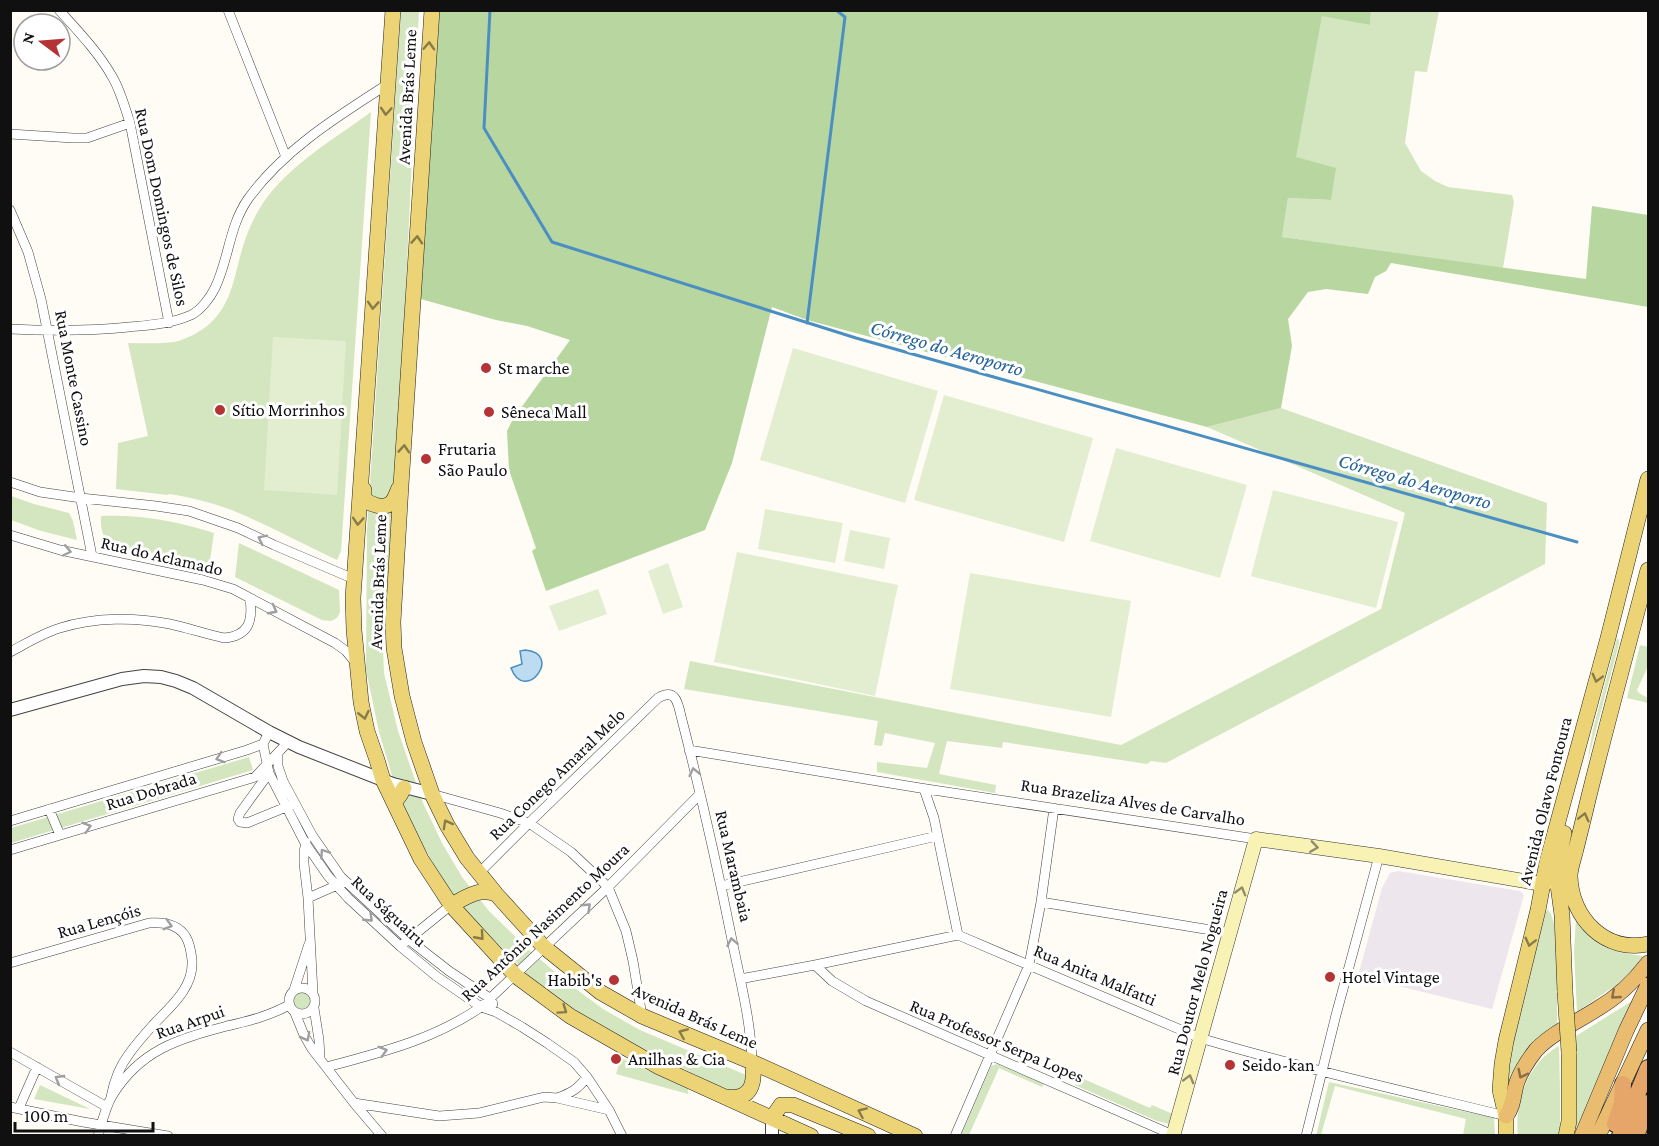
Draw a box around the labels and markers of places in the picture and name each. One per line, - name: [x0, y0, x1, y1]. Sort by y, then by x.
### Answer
- place label: St marche: [498, 358, 570, 378]
- marker: St marche: [479, 361, 493, 375]
- place label: Sítio Morrinhos: [232, 400, 345, 420]
- place label: Sêneca Mall: [501, 402, 587, 422]
- marker: Sítio Morrinhos: [213, 403, 227, 417]
- marker: Sêneca Mall: [482, 405, 496, 419]
- place label: Frutaria São Paulo: [438, 439, 507, 480]
- marker: Frutaria São Paulo: [419, 452, 433, 466]
- place label: Hotel Vintage: [1342, 967, 1440, 987]
- place label: Habib's: [547, 970, 602, 990]
- marker: Hotel Vintage: [1323, 970, 1337, 984]
- marker: Habib's: [607, 973, 621, 987]
- place label: Anilhas & Cia: [628, 1049, 725, 1069]
- marker: Anilhas & Cia: [609, 1052, 623, 1066]
- place label: Seido-kan: [1242, 1055, 1315, 1075]
- marker: Seido-kan: [1223, 1058, 1237, 1072]

